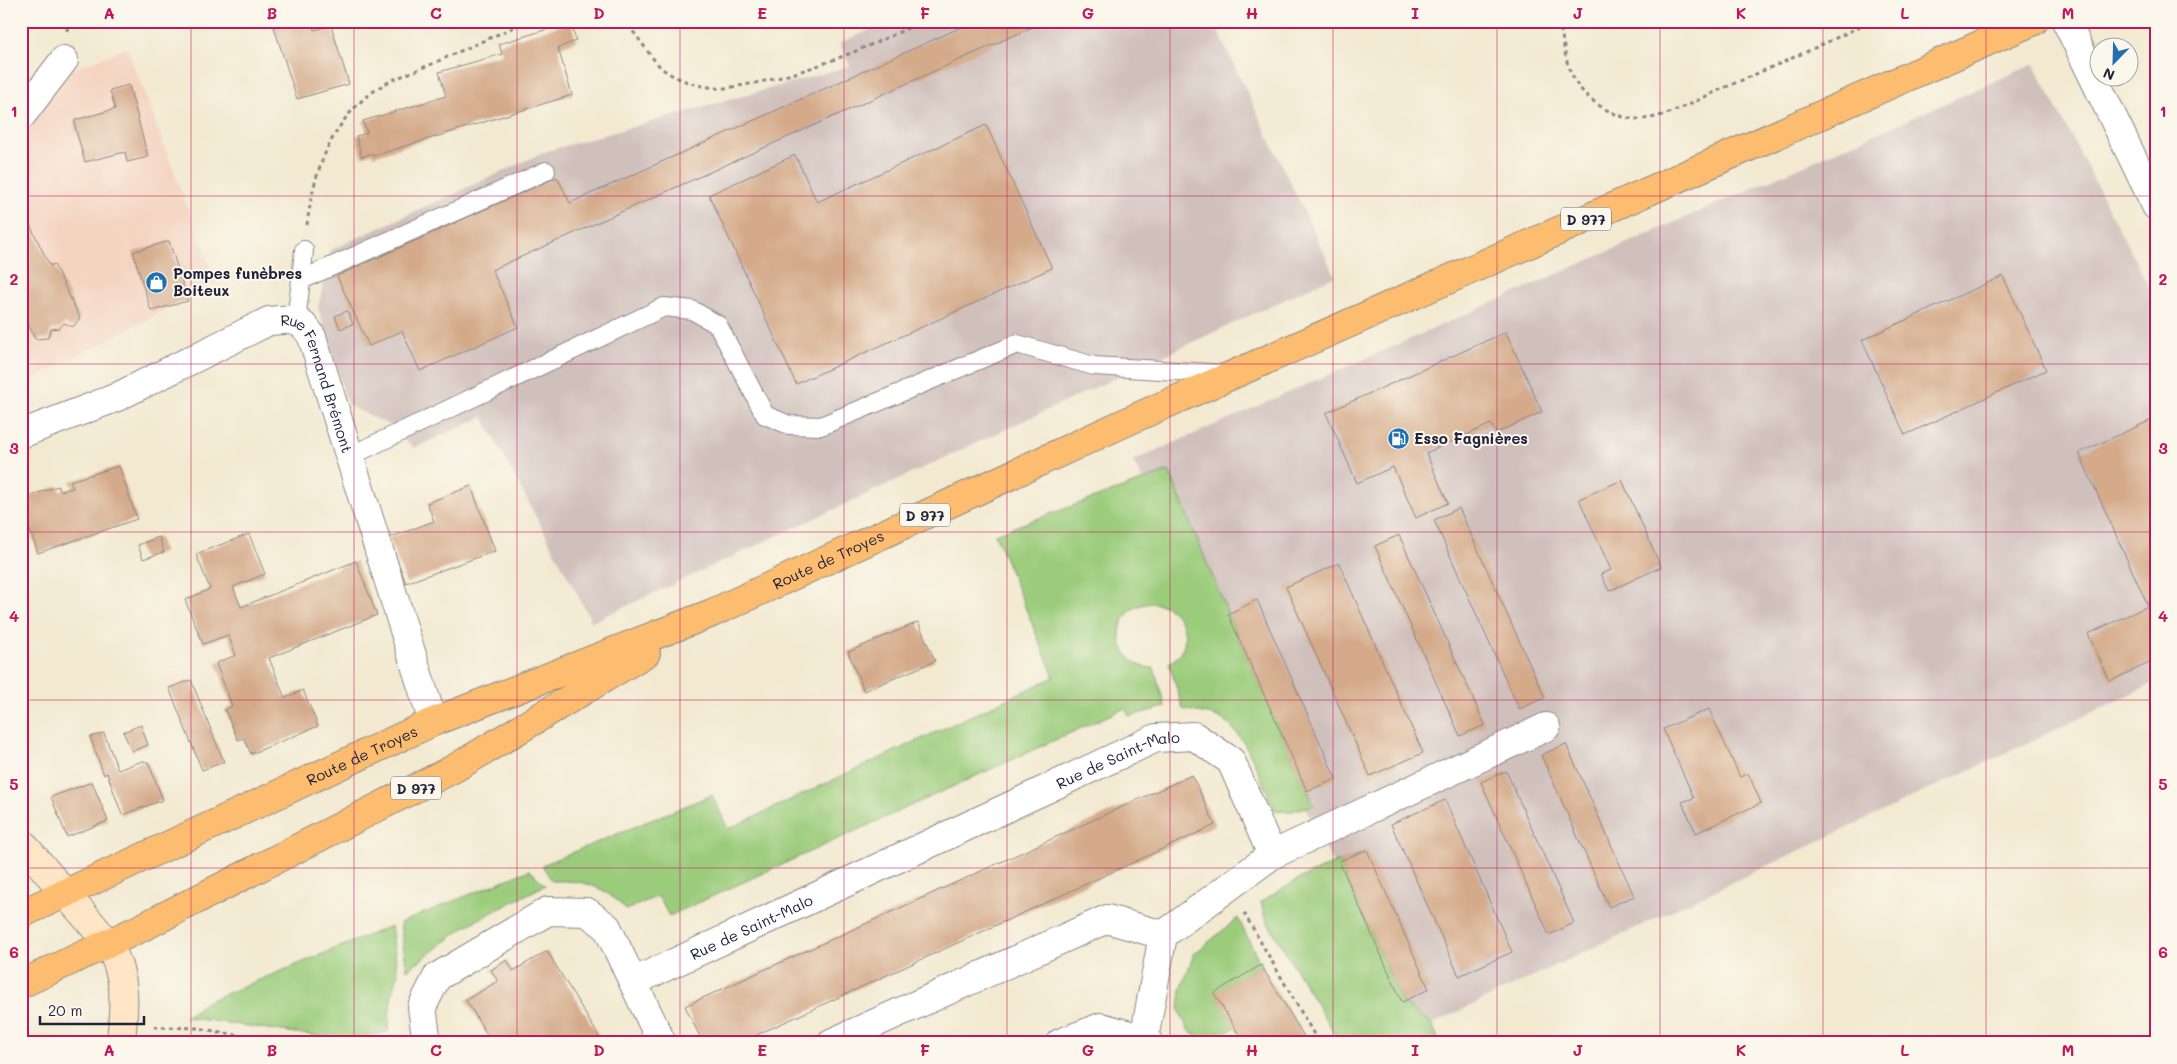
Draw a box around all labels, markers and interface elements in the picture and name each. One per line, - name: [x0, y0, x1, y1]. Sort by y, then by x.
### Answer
- text: A: [103, 2, 115, 23]
- text: B: [267, 2, 277, 23]
- text: C: [430, 2, 442, 23]
- text: D: [593, 2, 605, 23]
- text: E: [757, 2, 767, 23]
- text: F: [920, 2, 930, 23]
- text: G: [1082, 2, 1094, 23]
- text: H: [1246, 2, 1258, 23]
- text: I: [1411, 2, 1419, 23]
- text: J: [1573, 2, 1583, 23]
- text: K: [1736, 2, 1746, 23]
- text: L: [1900, 2, 1910, 23]
- text: M: [2062, 2, 2074, 23]
- north arrow: [2090, 38, 2140, 88]
- text: N: [2100, 64, 2117, 85]
- text: 1: [10, 100, 18, 121]
- text: 1: [2159, 100, 2167, 121]
- road number: D 977: [1561, 208, 1611, 230]
- place label: Pompes funèbres Boiteux: [173, 263, 302, 300]
- text: 2: [10, 268, 19, 289]
- text: 2: [2159, 268, 2168, 289]
- shop icon: Pompes funèbres Boiteux: [145, 270, 169, 294]
- street label: Rue Fernand Brémont: [280, 310, 358, 455]
- fuel station icon: Esso Fagnières: [1386, 426, 1410, 450]
- place label: Esso Fagnières: [1414, 428, 1528, 448]
- text: 3: [9, 437, 19, 458]
- text: 3: [2158, 437, 2168, 458]
- road number: D 977: [900, 504, 950, 526]
- street label: Route de Troyes: [769, 525, 887, 594]
- text: 4: [9, 605, 19, 626]
- text: 4: [2158, 605, 2168, 626]
- street label: Route de Troyes: [303, 721, 421, 790]
- street label: Rue de Saint-Malo: [1053, 727, 1181, 793]
- text: 5: [9, 773, 19, 794]
- text: 5: [2158, 773, 2168, 794]
- road number: D 977: [391, 776, 441, 800]
- street label: Rue de Saint-Malo: [687, 890, 816, 964]
- text: 6: [9, 941, 19, 962]
- text: 6: [2158, 941, 2168, 962]
- scale bar: [40, 994, 144, 1026]
- text: 20 m: [48, 1000, 82, 1020]
- text: A: [103, 1039, 115, 1060]
- text: B: [267, 1039, 277, 1060]
- text: C: [430, 1039, 442, 1060]
- text: D: [593, 1039, 605, 1060]
- text: E: [757, 1039, 767, 1060]
- text: F: [920, 1039, 930, 1060]
- text: G: [1082, 1039, 1094, 1060]
- text: H: [1246, 1039, 1258, 1060]
- text: I: [1411, 1039, 1419, 1060]
- text: J: [1573, 1039, 1583, 1060]
- text: K: [1736, 1039, 1746, 1060]
- text: L: [1900, 1039, 1910, 1060]
- text: M: [2062, 1039, 2074, 1060]

